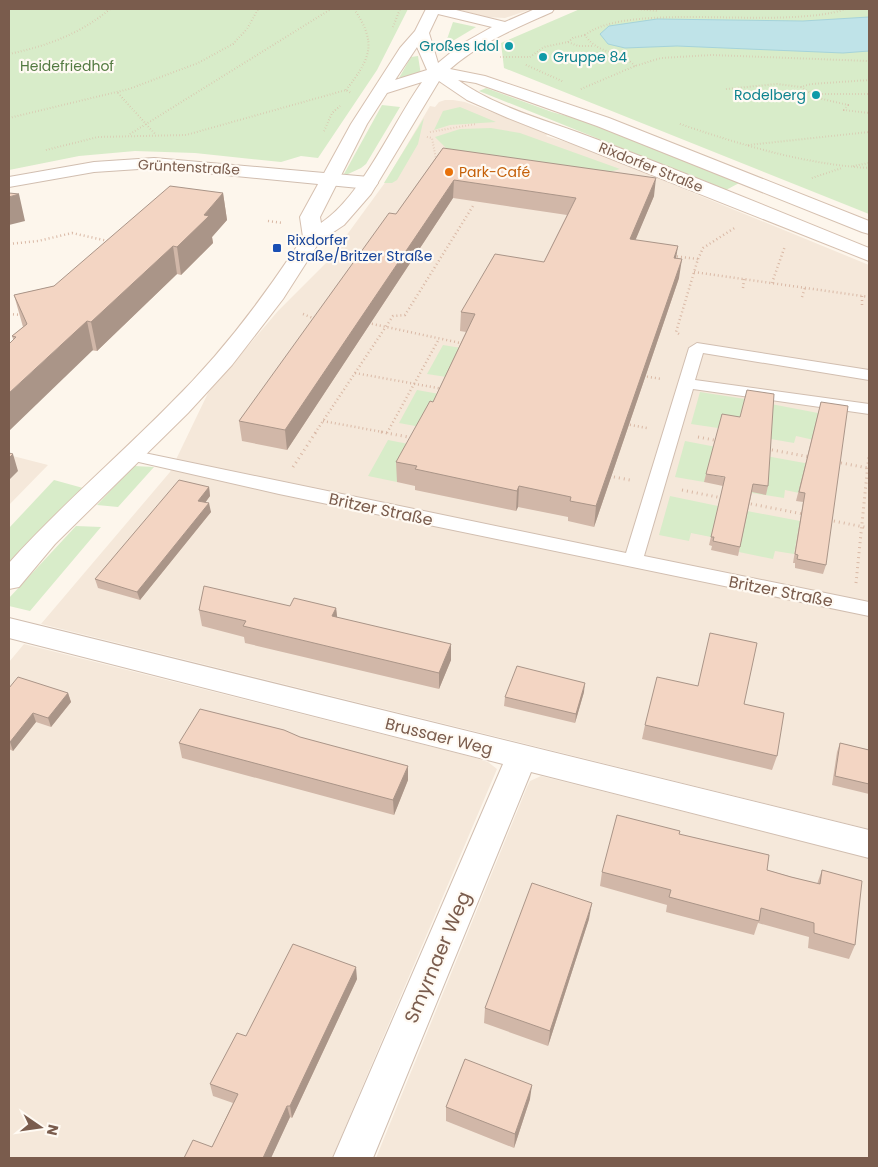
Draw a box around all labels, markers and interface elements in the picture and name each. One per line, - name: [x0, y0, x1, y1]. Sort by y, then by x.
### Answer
- place label: Großes Idol: [419, 36, 499, 56]
- marker: Großes Idol: [503, 40, 515, 52]
- place label: Gruppe 84: [553, 47, 627, 67]
- marker: Gruppe 84: [537, 51, 549, 63]
- park label: Heidefriedhof: [20, 56, 114, 76]
- place label: Rodelberg: [734, 85, 806, 105]
- marker: Rodelberg: [810, 89, 822, 101]
- street label: Rixdorfer Straße: [596, 137, 706, 197]
- street label: Grüntenstraße: [138, 154, 241, 180]
- place label: Park-Café: [459, 162, 531, 182]
- marker: Park-Café: [443, 166, 455, 178]
- place label: Rixdorfer Straße/Britzer Straße: [287, 230, 433, 266]
- marker: Rixdorfer Straße/Britzer Straße: [271, 242, 283, 254]
- street label: Britzer Straße: [327, 487, 435, 532]
- street label: Britzer Straße: [727, 570, 835, 613]
- street label: Brussaer Weg: [383, 712, 495, 761]
- street label: Smyrnaer Weg: [398, 887, 477, 1027]
- north arrow: [15, 1102, 65, 1152]
- text: N: [42, 1123, 64, 1137]

